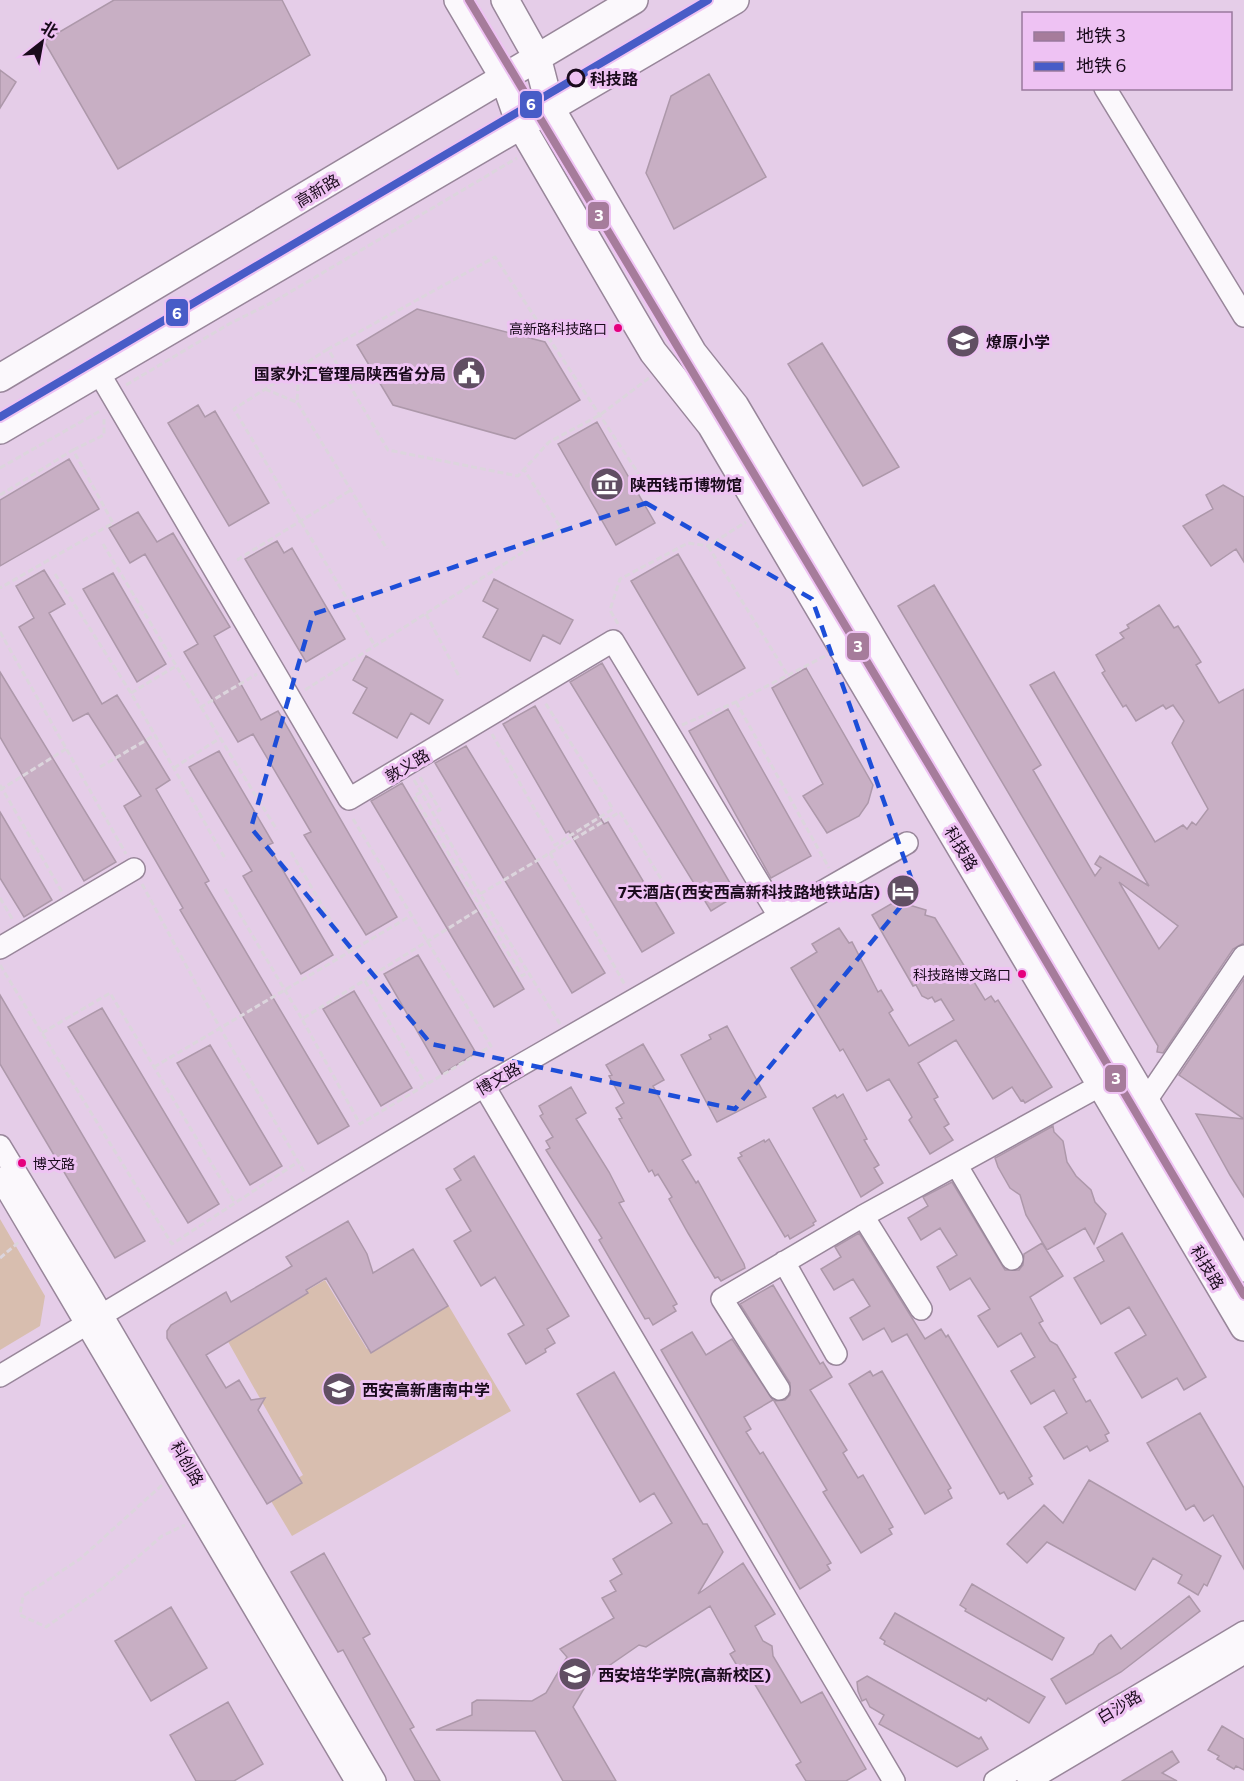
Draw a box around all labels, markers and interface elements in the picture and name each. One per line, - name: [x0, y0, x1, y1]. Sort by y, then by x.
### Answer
- north arrow: [12, 12, 72, 72]
- legend: [1022, 12, 1232, 90]
- text: 北: [38, 16, 62, 41]
- text: 地铁 3: [1076, 24, 1126, 46]
- text: 地铁 6: [1076, 54, 1126, 76]
- marker: 科技路: [567, 69, 585, 87]
- place label: 科技路: [590, 69, 638, 88]
- line badge: 6: [519, 90, 543, 119]
- text: 6: [526, 94, 536, 113]
- street label: 高新路: [292, 169, 342, 211]
- line badge: 3: [587, 201, 610, 230]
- text: 3: [594, 205, 604, 224]
- line badge: 6: [165, 298, 189, 327]
- text: 6: [172, 303, 182, 322]
- place label: 高新路科技路口: [509, 320, 607, 337]
- marker: 高新路科技路口: [612, 322, 624, 334]
- school or university icon: 燎原小学: [945, 323, 981, 359]
- place label: 燎原小学: [986, 332, 1050, 351]
- public building icon: 国家外汇管理局陕西省分局: [451, 355, 487, 391]
- place label: 国家外汇管理局陕西省分局: [254, 364, 446, 383]
- museum icon: 陕西钱币博物馆: [589, 466, 625, 502]
- place label: 陕西钱币博物馆: [630, 475, 742, 494]
- line badge: 3: [846, 632, 870, 661]
- text: 3: [853, 636, 863, 655]
- street label: 敦义路: [382, 744, 432, 786]
- street label: 科技路: [941, 823, 983, 873]
- hotel icon: 7天酒店(西安西高新科技路地铁站店): [885, 873, 921, 909]
- place label: 7天酒店(西安西高新科技路地铁站店): [618, 882, 880, 901]
- place label: 科技路博文路口: [913, 966, 1011, 983]
- marker: 科技路博文路口: [1016, 968, 1028, 980]
- street label: 博文路: [472, 1058, 524, 1098]
- line badge: 3: [1104, 1064, 1127, 1093]
- text: 3: [1111, 1068, 1121, 1087]
- place label: 博文路: [33, 1155, 75, 1172]
- marker: 博文路: [16, 1157, 28, 1169]
- street label: 科技路: [1187, 1242, 1229, 1292]
- school or university icon: 西安高新唐南中学: [321, 1371, 357, 1407]
- place label: 西安高新唐南中学: [362, 1380, 490, 1399]
- street label: 科创路: [168, 1437, 208, 1489]
- school or university icon: 西安培华学院(高新校区): [557, 1656, 593, 1692]
- place label: 西安培华学院(高新校区): [598, 1665, 771, 1684]
- street label: 白沙路: [1094, 1685, 1144, 1727]

